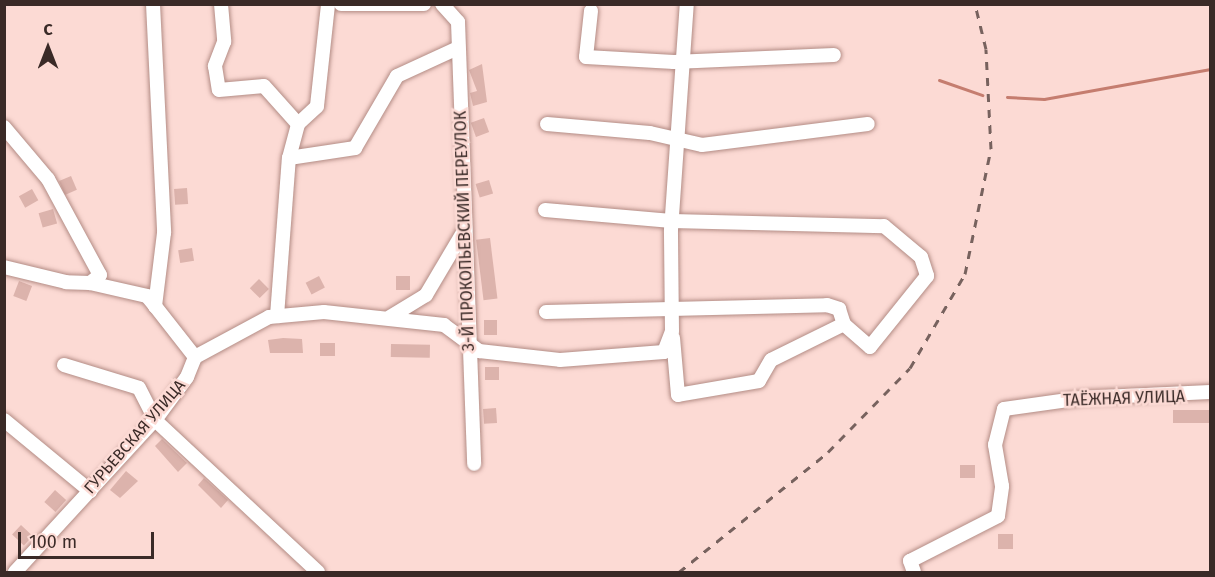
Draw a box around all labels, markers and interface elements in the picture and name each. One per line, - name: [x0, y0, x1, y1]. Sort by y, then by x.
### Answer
- north arrow: [18, 18, 78, 78]
- text: С: [43, 20, 53, 39]
- street label: 3-Й ПРОКОПЬЕВСКИЙ ПЕРЕУЛОК: [451, 111, 479, 351]
- street label: ГУРЬЕВСКАЯ УЛИЦА: [80, 376, 190, 498]
- street label: ТАЁЖНАЯ УЛИЦА: [1063, 387, 1185, 411]
- scale bar: [21, 520, 158, 558]
- text: 100 m: [29, 531, 77, 553]

